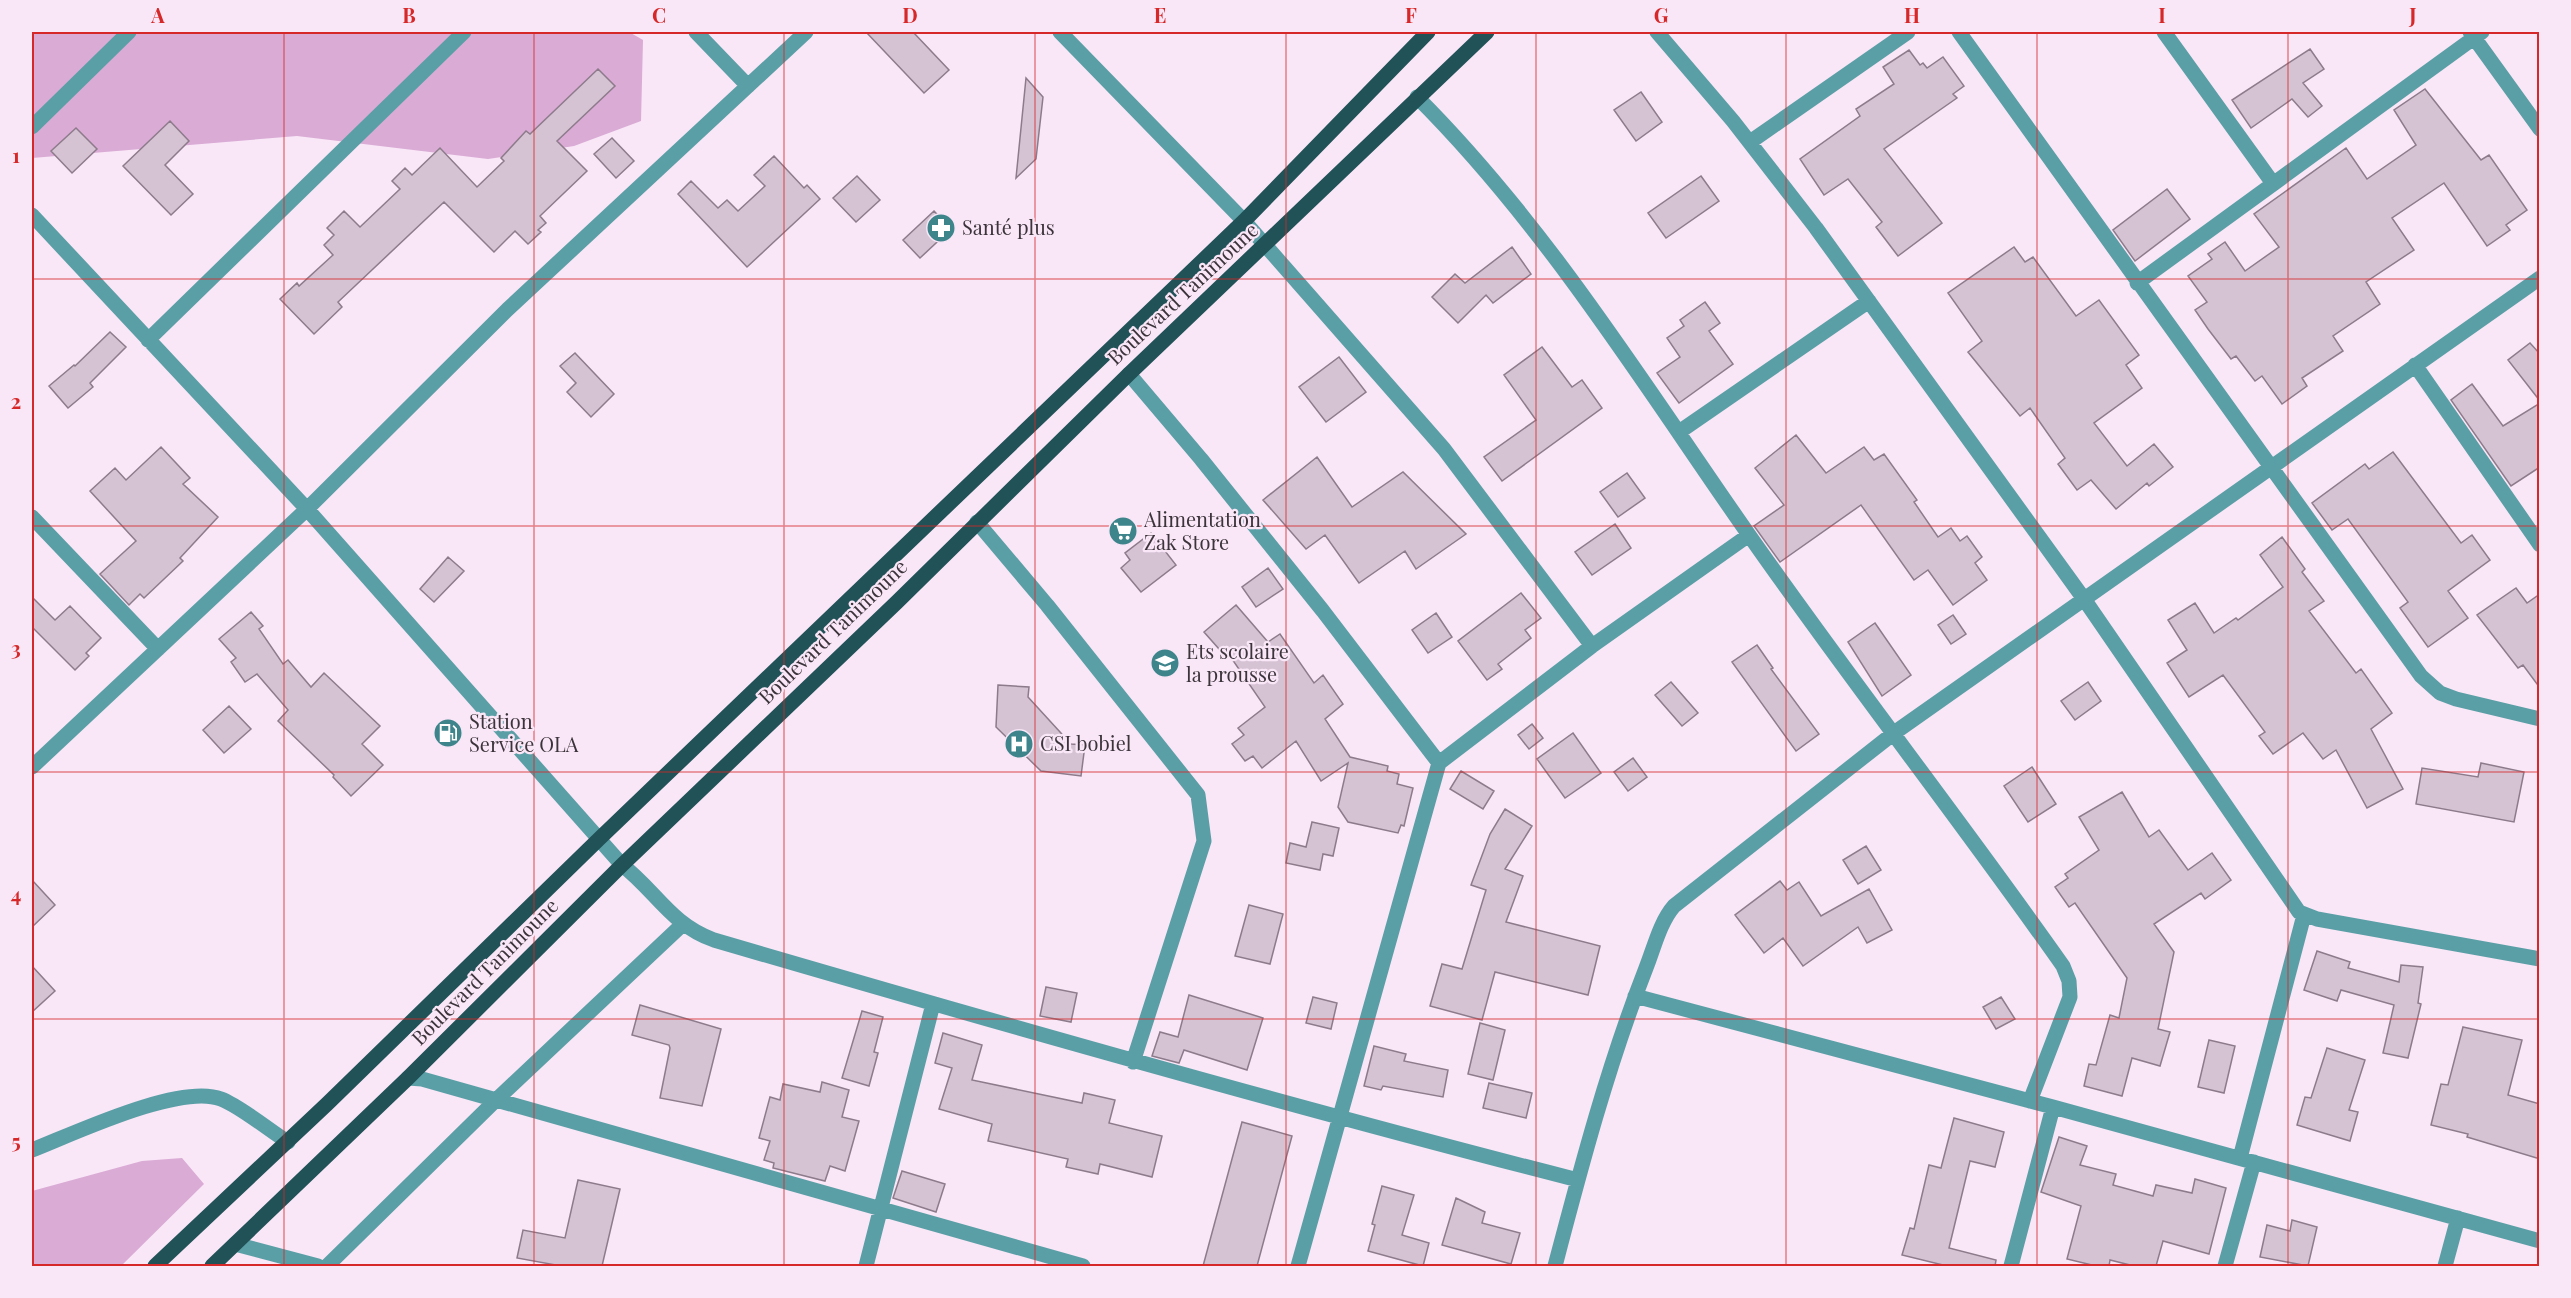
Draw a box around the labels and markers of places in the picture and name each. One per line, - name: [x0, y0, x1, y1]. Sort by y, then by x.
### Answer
- pharmacy icon: Santé plus: [925, 212, 957, 244]
- place label: Santé plus: [962, 213, 1055, 240]
- place label: Alimentation Zak Store: [1143, 505, 1261, 555]
- supermarket icon: Alimentation Zak Store: [1107, 515, 1139, 547]
- place label: Ets scolaire la prousse: [1186, 637, 1289, 687]
- school or university icon: Ets scolaire la prousse: [1149, 647, 1181, 679]
- place label: Station Service OLA: [469, 707, 579, 757]
- fuel station icon: Station Service OLA: [432, 717, 464, 749]
- hospital icon: CSI bobiel: [1003, 728, 1035, 760]
- place label: CSI bobiel: [1040, 729, 1132, 756]

